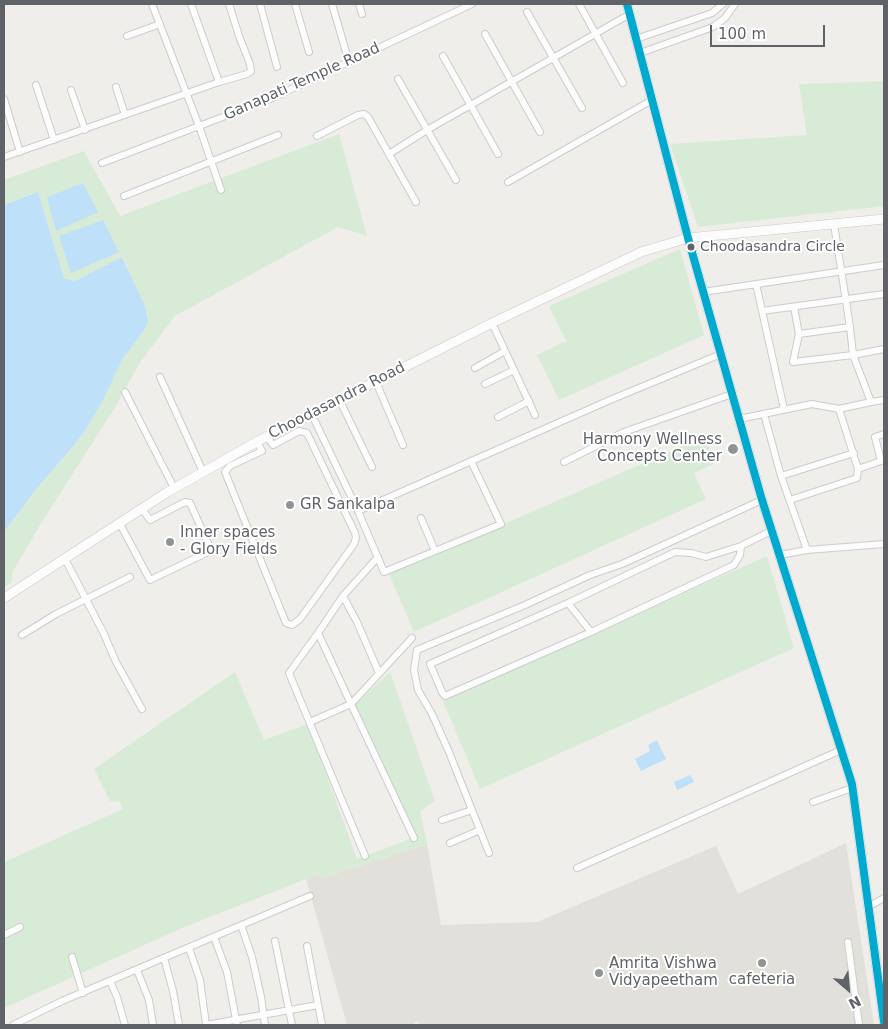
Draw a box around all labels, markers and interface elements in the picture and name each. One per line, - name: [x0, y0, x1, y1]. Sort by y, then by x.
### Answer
- scale bar: [713, 15, 828, 47]
- text: 100 m: [718, 25, 766, 43]
- street label: Ganapati Temple Road: [221, 39, 383, 125]
- place label: Choodasandra Circle: [700, 239, 845, 255]
- marker: Choodasandra Circle: [686, 242, 696, 252]
- street label: Choodasandra Road: [266, 359, 408, 443]
- place label: Harmony Wellness Concepts Center: [583, 431, 722, 466]
- marker: Harmony Wellness Concepts Center: [726, 442, 740, 456]
- place label: GR Sankalpa: [300, 496, 396, 514]
- marker: GR Sankalpa: [284, 499, 296, 511]
- place label: Inner spaces - Glory Fields: [180, 524, 277, 559]
- marker: Inner spaces - Glory Fields: [164, 536, 176, 548]
- place label: Amrita Vishwa Vidyapeetham: [609, 955, 718, 990]
- marker: cafeteria: [756, 957, 768, 969]
- north arrow: [823, 964, 873, 1014]
- marker: Amrita Vishwa Vidyapeetham: [593, 967, 605, 979]
- place label: cafeteria: [729, 971, 795, 989]
- text: N: [846, 993, 864, 1012]

